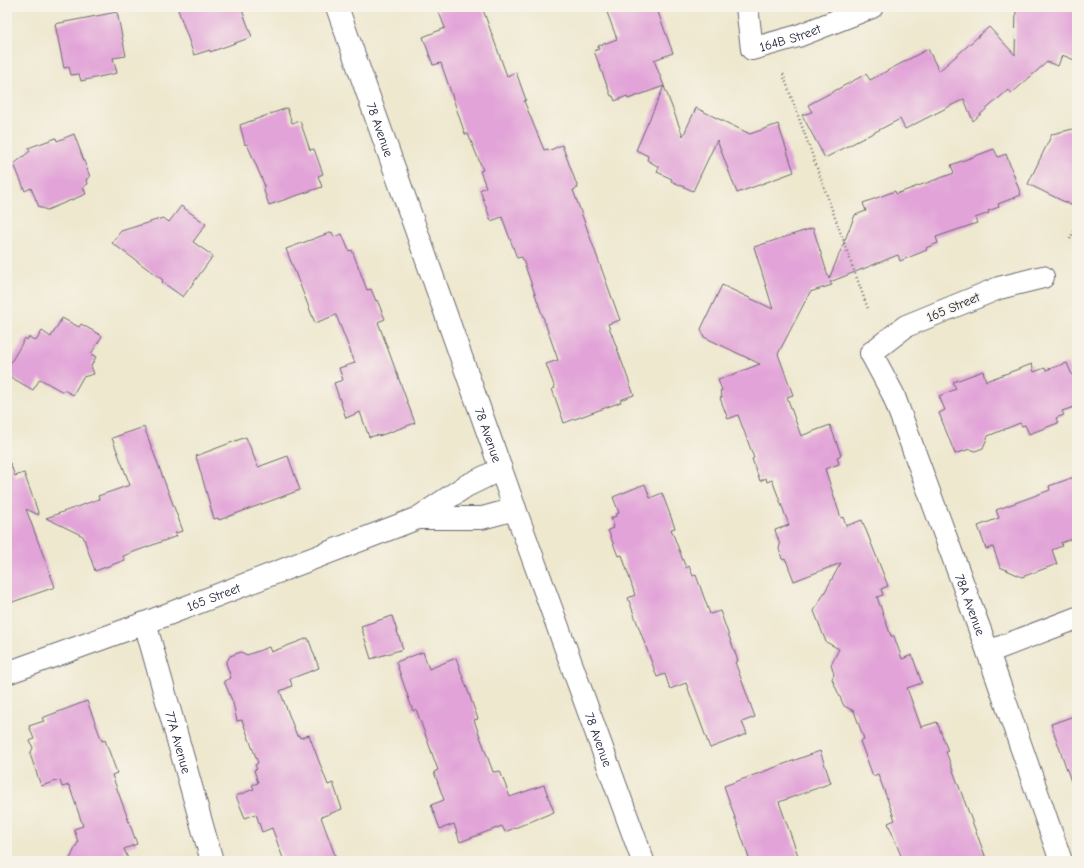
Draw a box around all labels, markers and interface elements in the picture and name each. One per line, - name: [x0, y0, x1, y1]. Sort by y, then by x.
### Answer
- street label: 164B Street: [758, 20, 824, 54]
- street label: 78 Avenue: [364, 100, 397, 159]
- street label: 165 Street: [924, 289, 983, 325]
- street label: 78 Avenue: [472, 406, 505, 465]
- street label: 78A Avenue: [952, 572, 989, 638]
- street label: 165 Street: [184, 579, 243, 614]
- street label: 77A Avenue: [163, 710, 195, 776]
- street label: 78 Avenue: [582, 710, 616, 769]

